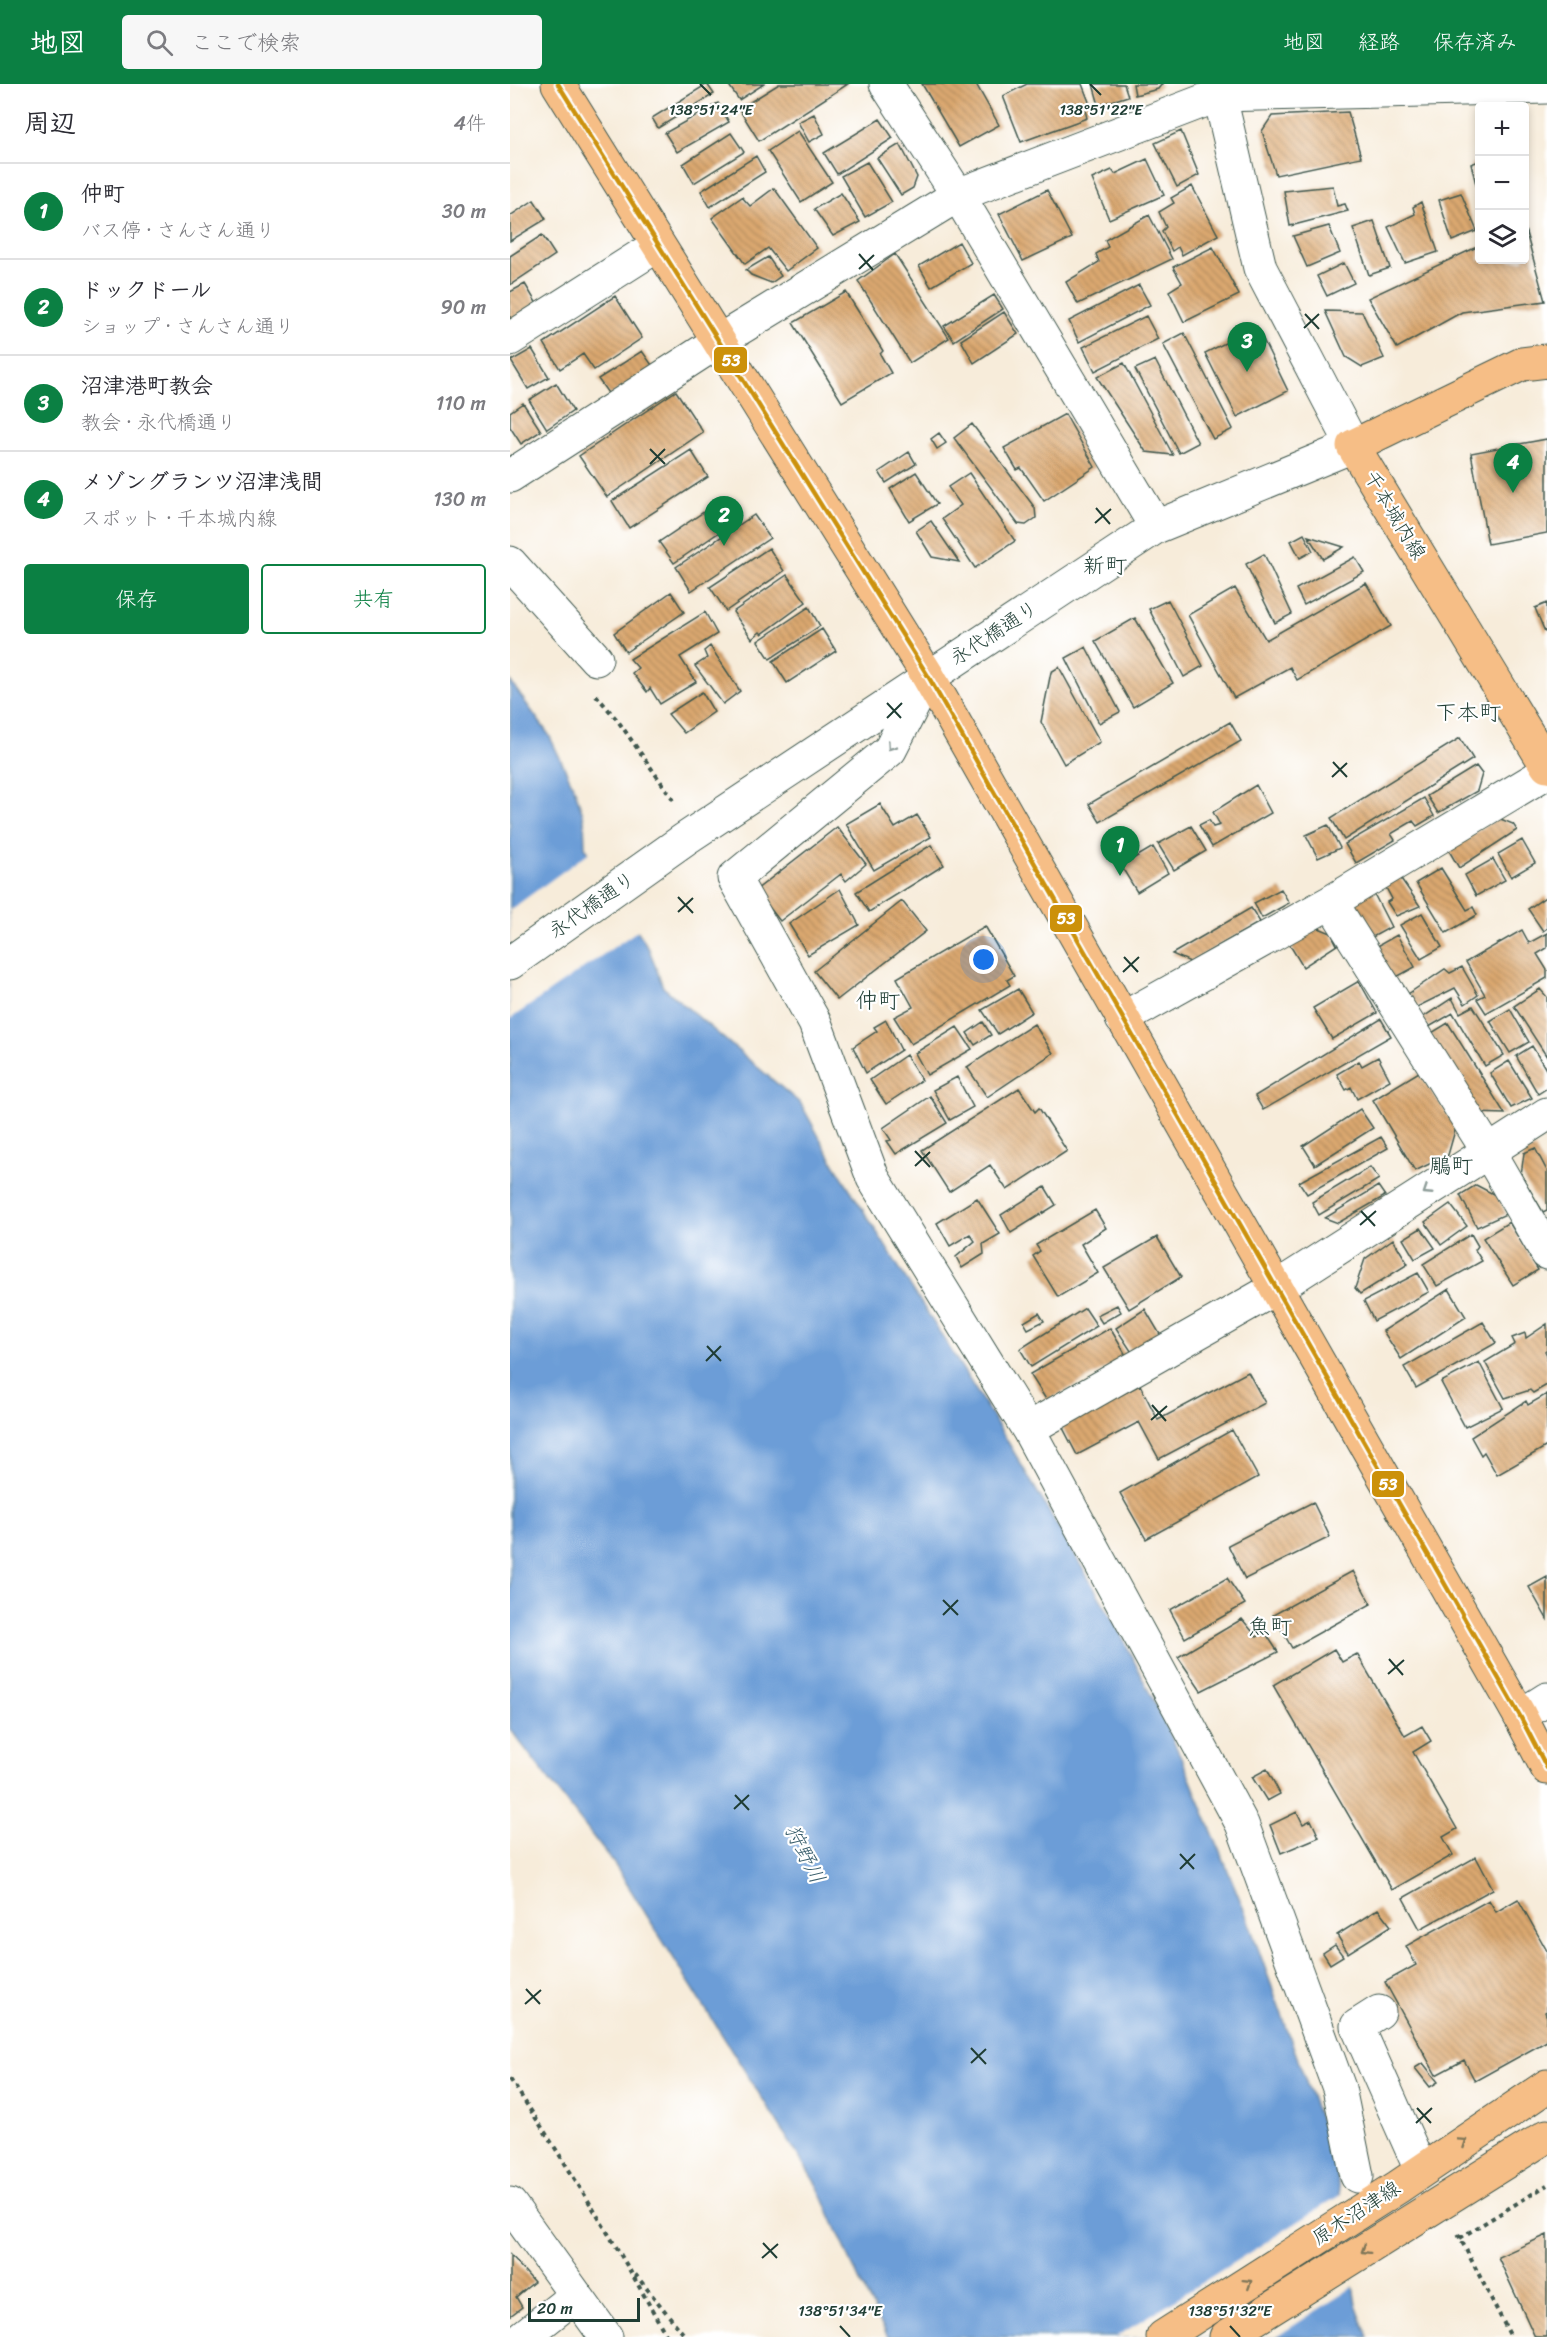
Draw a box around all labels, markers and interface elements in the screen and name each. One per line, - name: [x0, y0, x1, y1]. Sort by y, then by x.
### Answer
- search box: [122, 15, 542, 69]
- text: 地図: [30, 18, 86, 67]
- text: ここで検索: [191, 23, 301, 62]
- text: 地図: [1283, 23, 1325, 61]
- text: 経路: [1358, 23, 1400, 61]
- text: 保存済み: [1433, 23, 1517, 61]
- icon: search: [143, 26, 176, 59]
- text: 138°51'24"E: [669, 97, 755, 123]
- text: 138°51'22"E: [1059, 97, 1144, 123]
- text: 周辺: [24, 100, 76, 146]
- map controls: [1475, 102, 1529, 264]
- button: +: [1475, 102, 1529, 156]
- text: 4件: [454, 106, 486, 141]
- button: −: [1475, 156, 1529, 210]
- text: 仲町: [81, 174, 125, 213]
- text: 1: [39, 194, 48, 229]
- text: 30 m: [442, 194, 486, 229]
- button: layers: [1475, 210, 1529, 264]
- text: バス停 · さんさん通り: [81, 213, 276, 248]
- text: ドックドール: [81, 270, 212, 309]
- text: 2: [38, 290, 49, 325]
- text: 90 m: [441, 290, 486, 325]
- text: ショップ · さんさん通り: [81, 309, 295, 344]
- pin: 3: [1228, 322, 1266, 372]
- line badge: 53: [713, 346, 748, 374]
- text: 53: [722, 346, 740, 375]
- text: 沼津港町教会: [81, 366, 213, 405]
- text: 3: [38, 386, 49, 421]
- text: 110 m: [436, 386, 486, 421]
- text: 教会 · 永代橋通り: [81, 405, 237, 440]
- pin: 4: [1494, 444, 1532, 493]
- text: メゾングランツ沼津浅間: [81, 462, 323, 501]
- street label: 千本城内線: [1354, 463, 1436, 567]
- text: 4: [37, 482, 50, 517]
- text: 130 m: [433, 482, 486, 517]
- pin: 2: [704, 496, 744, 546]
- text: スポット · 千本城内線: [81, 501, 277, 536]
- district label: 新町: [1083, 546, 1127, 585]
- button: 保存: [24, 564, 249, 634]
- button: 共有: [261, 564, 486, 634]
- street label: 永代橋通り: [943, 591, 1045, 675]
- district label: 下本町: [1435, 693, 1501, 732]
- one-way arrow: [887, 739, 898, 750]
- pin: 1: [1100, 826, 1140, 876]
- street label: 永代橋通り: [541, 862, 643, 948]
- line badge: 53: [1049, 904, 1083, 933]
- text: 53: [1057, 904, 1075, 933]
- your location: [969, 945, 998, 974]
- district label: 仲町: [856, 981, 900, 1020]
- district label: 鵰町: [1429, 1146, 1473, 1185]
- one-way arrow: [1423, 1183, 1433, 1195]
- line badge: 53: [1371, 1470, 1405, 1498]
- text: 53: [1379, 1470, 1397, 1499]
- district label: 魚町: [1248, 1607, 1292, 1646]
- water label: 狩野川: [774, 1817, 836, 1891]
- one-way arrow: [1456, 2138, 1467, 2149]
- street label: 原木沼津線: [1305, 2171, 1407, 2255]
- one-way arrow: [1361, 2242, 1371, 2254]
- one-way arrow: [1241, 2279, 1252, 2290]
- text: 20 m: [537, 2294, 573, 2323]
- scale bar: [528, 2295, 640, 2322]
- text: 138°51'34"E: [798, 2298, 883, 2324]
- text: 138°51'32"E: [1189, 2298, 1273, 2324]

